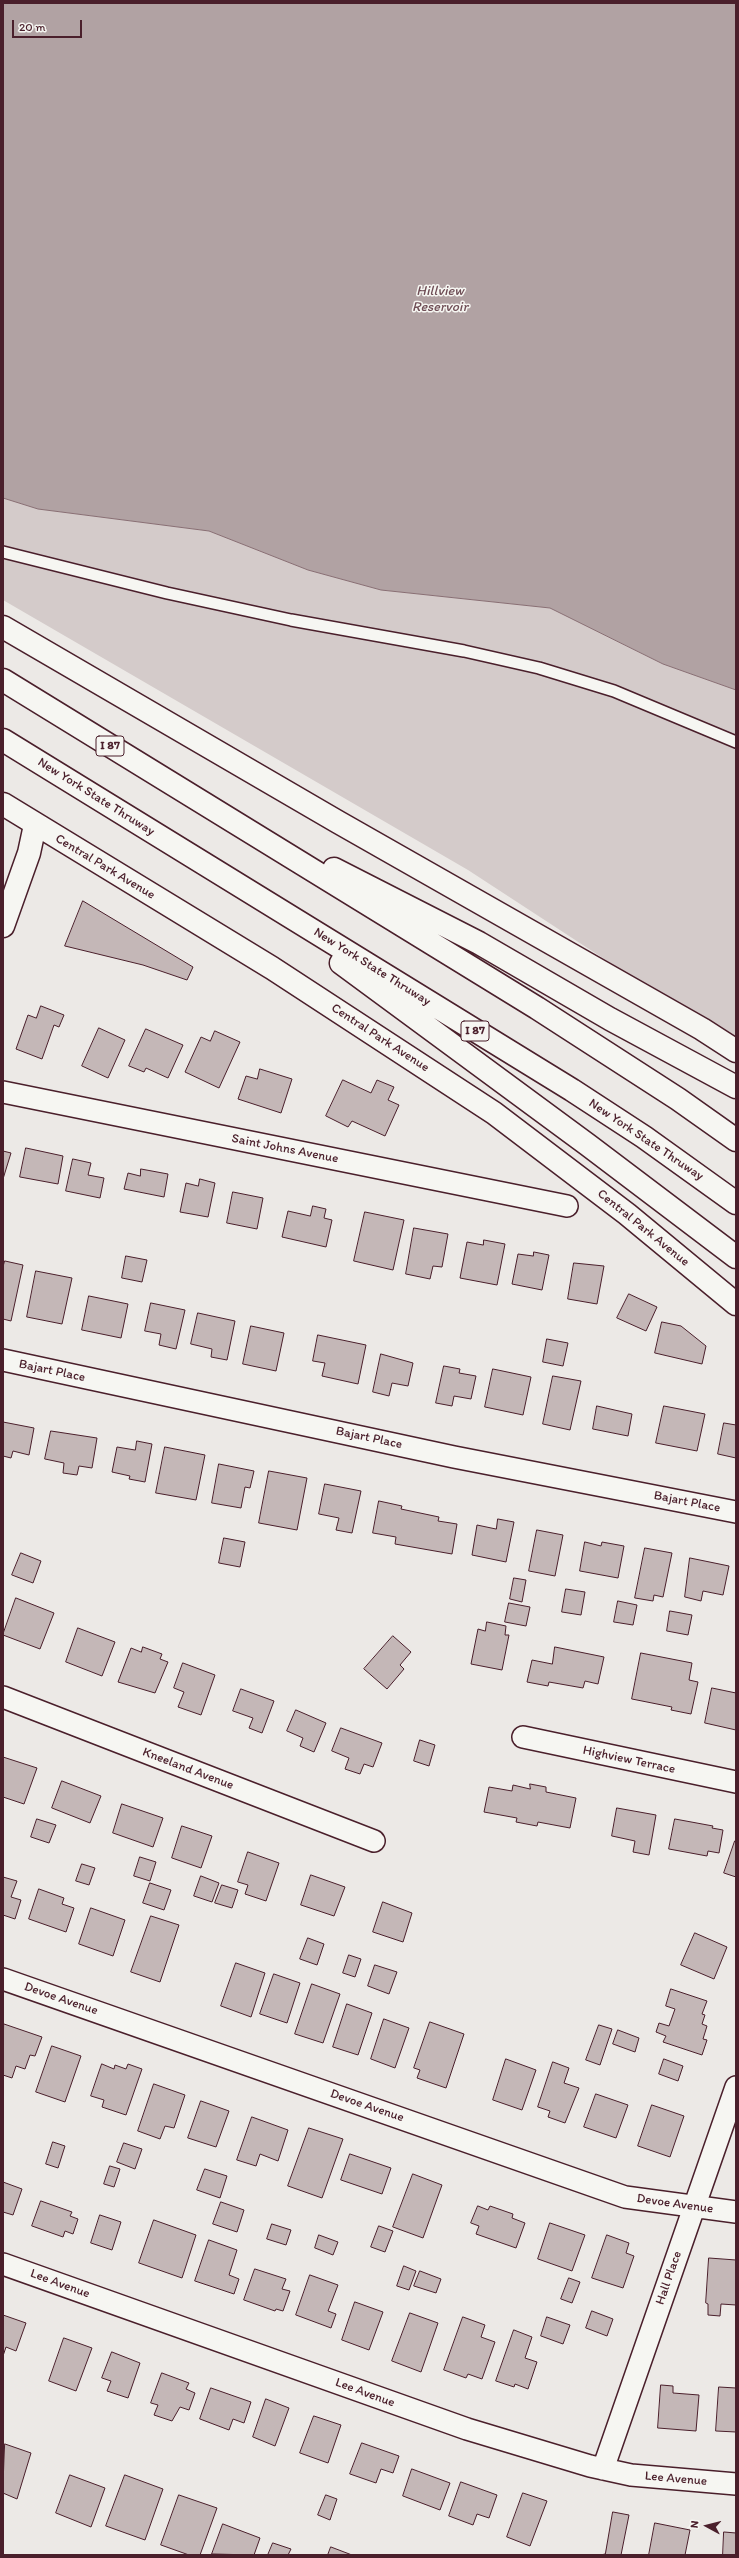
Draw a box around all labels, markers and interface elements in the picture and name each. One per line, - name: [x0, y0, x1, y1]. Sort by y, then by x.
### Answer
- scale bar: [14, 12, 84, 38]
- text: 20 m: [19, 20, 46, 34]
- water label: Hillview Reservoir: [412, 283, 468, 316]
- road number: I 87: [96, 736, 124, 756]
- street label: New York State Thruway: [34, 755, 158, 839]
- street label: Central Park Avenue: [52, 831, 158, 903]
- street label: New York State Thruway: [310, 925, 434, 1009]
- street label: Central Park Avenue: [328, 1000, 432, 1076]
- road number: I 87: [461, 1021, 489, 1041]
- street label: New York State Thruway: [586, 1096, 706, 1184]
- street label: Saint Johns Avenue: [230, 1131, 340, 1167]
- street label: Central Park Avenue: [594, 1186, 692, 1270]
- street label: Bajart Place: [17, 1356, 87, 1386]
- street label: Bajart Place: [334, 1423, 404, 1453]
- street label: Bajart Place: [652, 1488, 722, 1516]
- street label: Highview Terrace: [581, 1743, 677, 1777]
- street label: Kneeland Avenue: [140, 1744, 236, 1794]
- street label: Devoe Avenue: [22, 1979, 100, 2019]
- street label: Devoe Avenue: [328, 2086, 406, 2126]
- street label: Devoe Avenue: [636, 2191, 714, 2217]
- street label: Hall Place: [653, 2249, 685, 2307]
- street label: Lee Avenue: [28, 2266, 92, 2302]
- street label: Lee Avenue: [333, 2375, 397, 2411]
- street label: Lee Avenue: [644, 2469, 708, 2489]
- north arrow: [687, 2506, 727, 2546]
- text: N: [688, 2520, 701, 2529]

